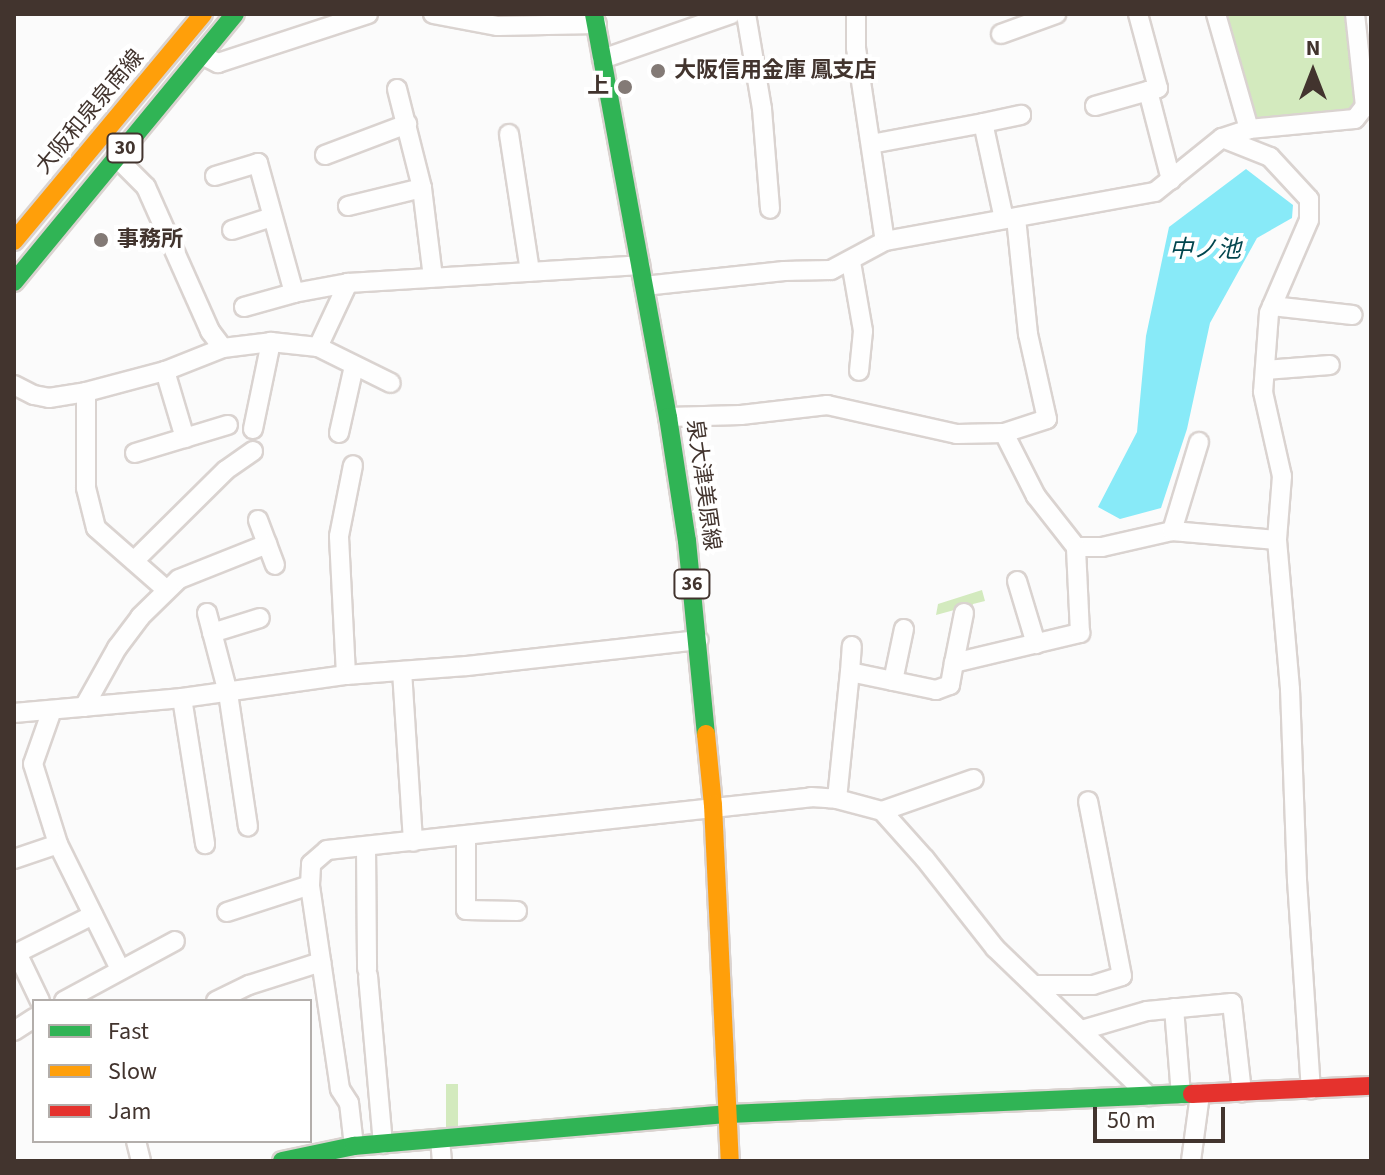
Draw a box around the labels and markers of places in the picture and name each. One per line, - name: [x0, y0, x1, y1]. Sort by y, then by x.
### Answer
- place label: 大阪信用金庫 鳳支店: [674, 58, 876, 84]
- marker: 大阪信用金庫 鳳支店: [649, 62, 667, 80]
- place label: 上: [587, 74, 609, 100]
- marker: 上: [616, 78, 634, 96]
- place label: 事務所: [117, 227, 183, 253]
- marker: 事務所: [92, 231, 110, 249]

